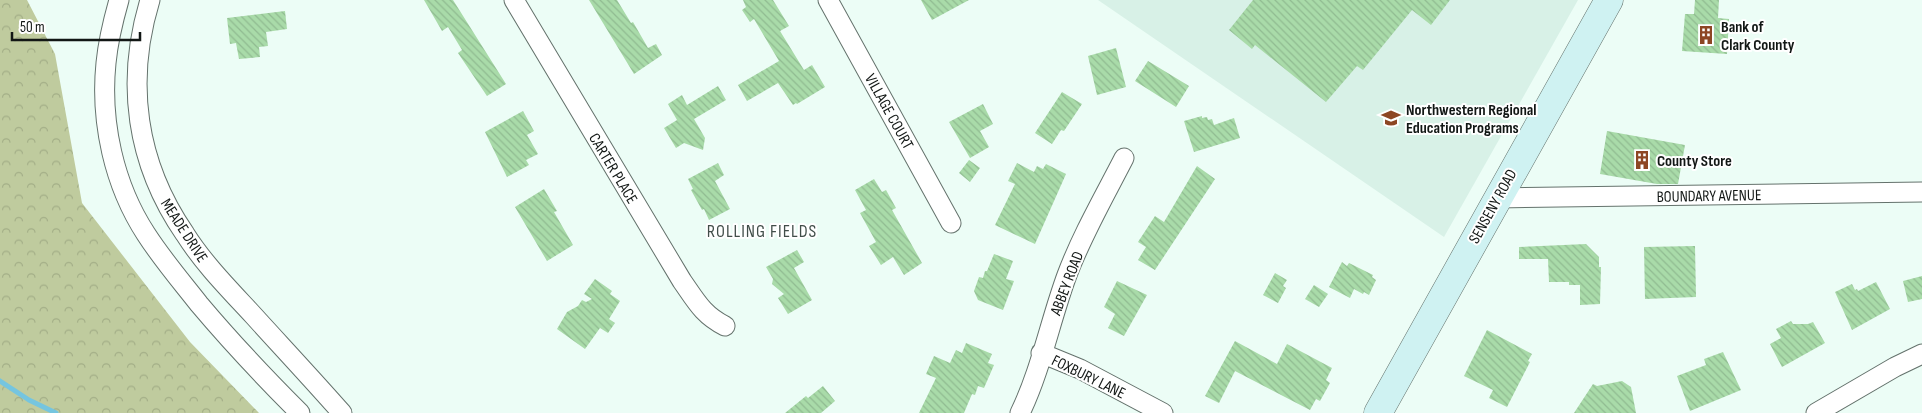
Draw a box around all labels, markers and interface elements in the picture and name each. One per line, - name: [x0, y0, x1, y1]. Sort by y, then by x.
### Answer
- scale bar: [12, 10, 140, 42]
- text: 50 m: [20, 18, 45, 37]
- place label: Bank of Clark County: [1721, 18, 1795, 55]
- building icon: Bank of Clark County: [1695, 24, 1717, 46]
- street label: VILLAGE COURT: [860, 71, 917, 153]
- place label: Northwestern Regional Education Programs: [1406, 101, 1537, 138]
- school or university icon: Northwestern Regional Education Programs: [1380, 107, 1402, 129]
- street label: CARTER PLACE: [584, 130, 641, 207]
- building icon: County Store: [1631, 149, 1653, 171]
- place label: County Store: [1657, 152, 1732, 171]
- street label: SENSENY ROAD: [1465, 166, 1522, 247]
- street label: BOUNDARY AVENUE: [1656, 186, 1762, 207]
- street label: MEADE DRIVE: [156, 195, 211, 266]
- district label: ROLLING FIELDS: [707, 221, 817, 242]
- street label: ABBEY ROAD: [1046, 249, 1088, 319]
- street label: FOXBURY LANE: [1048, 351, 1128, 403]

